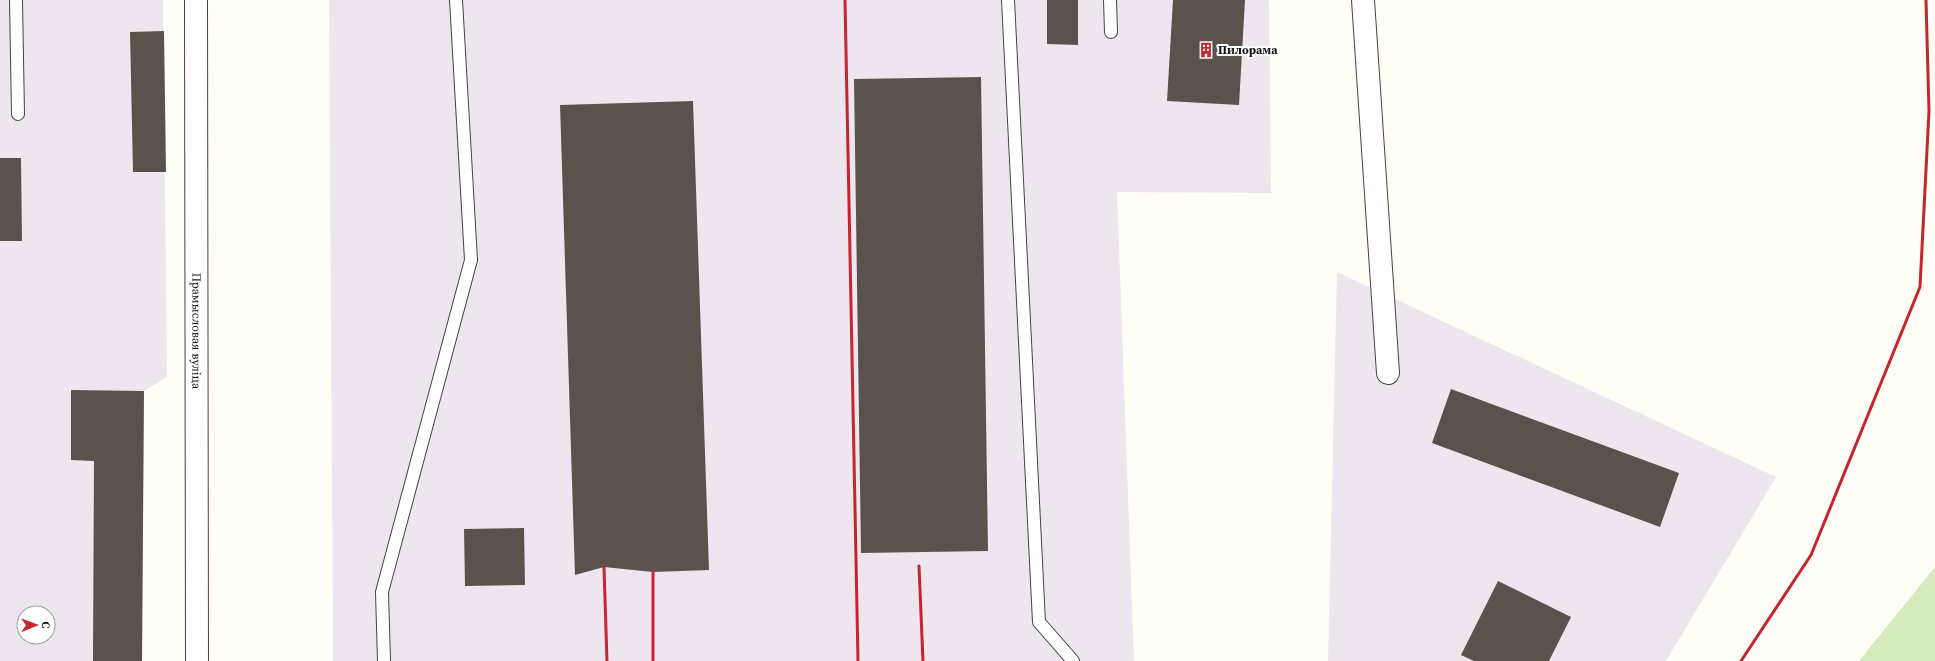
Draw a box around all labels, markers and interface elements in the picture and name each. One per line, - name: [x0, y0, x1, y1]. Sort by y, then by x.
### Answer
- building icon: Пилорама: [1197, 41, 1215, 59]
- place label: Пилорама: [1218, 42, 1278, 58]
- street label: Прамысловая вуліца: [188, 273, 205, 390]
- north arrow: [16, 605, 56, 645]
- text: С: [38, 621, 53, 629]

